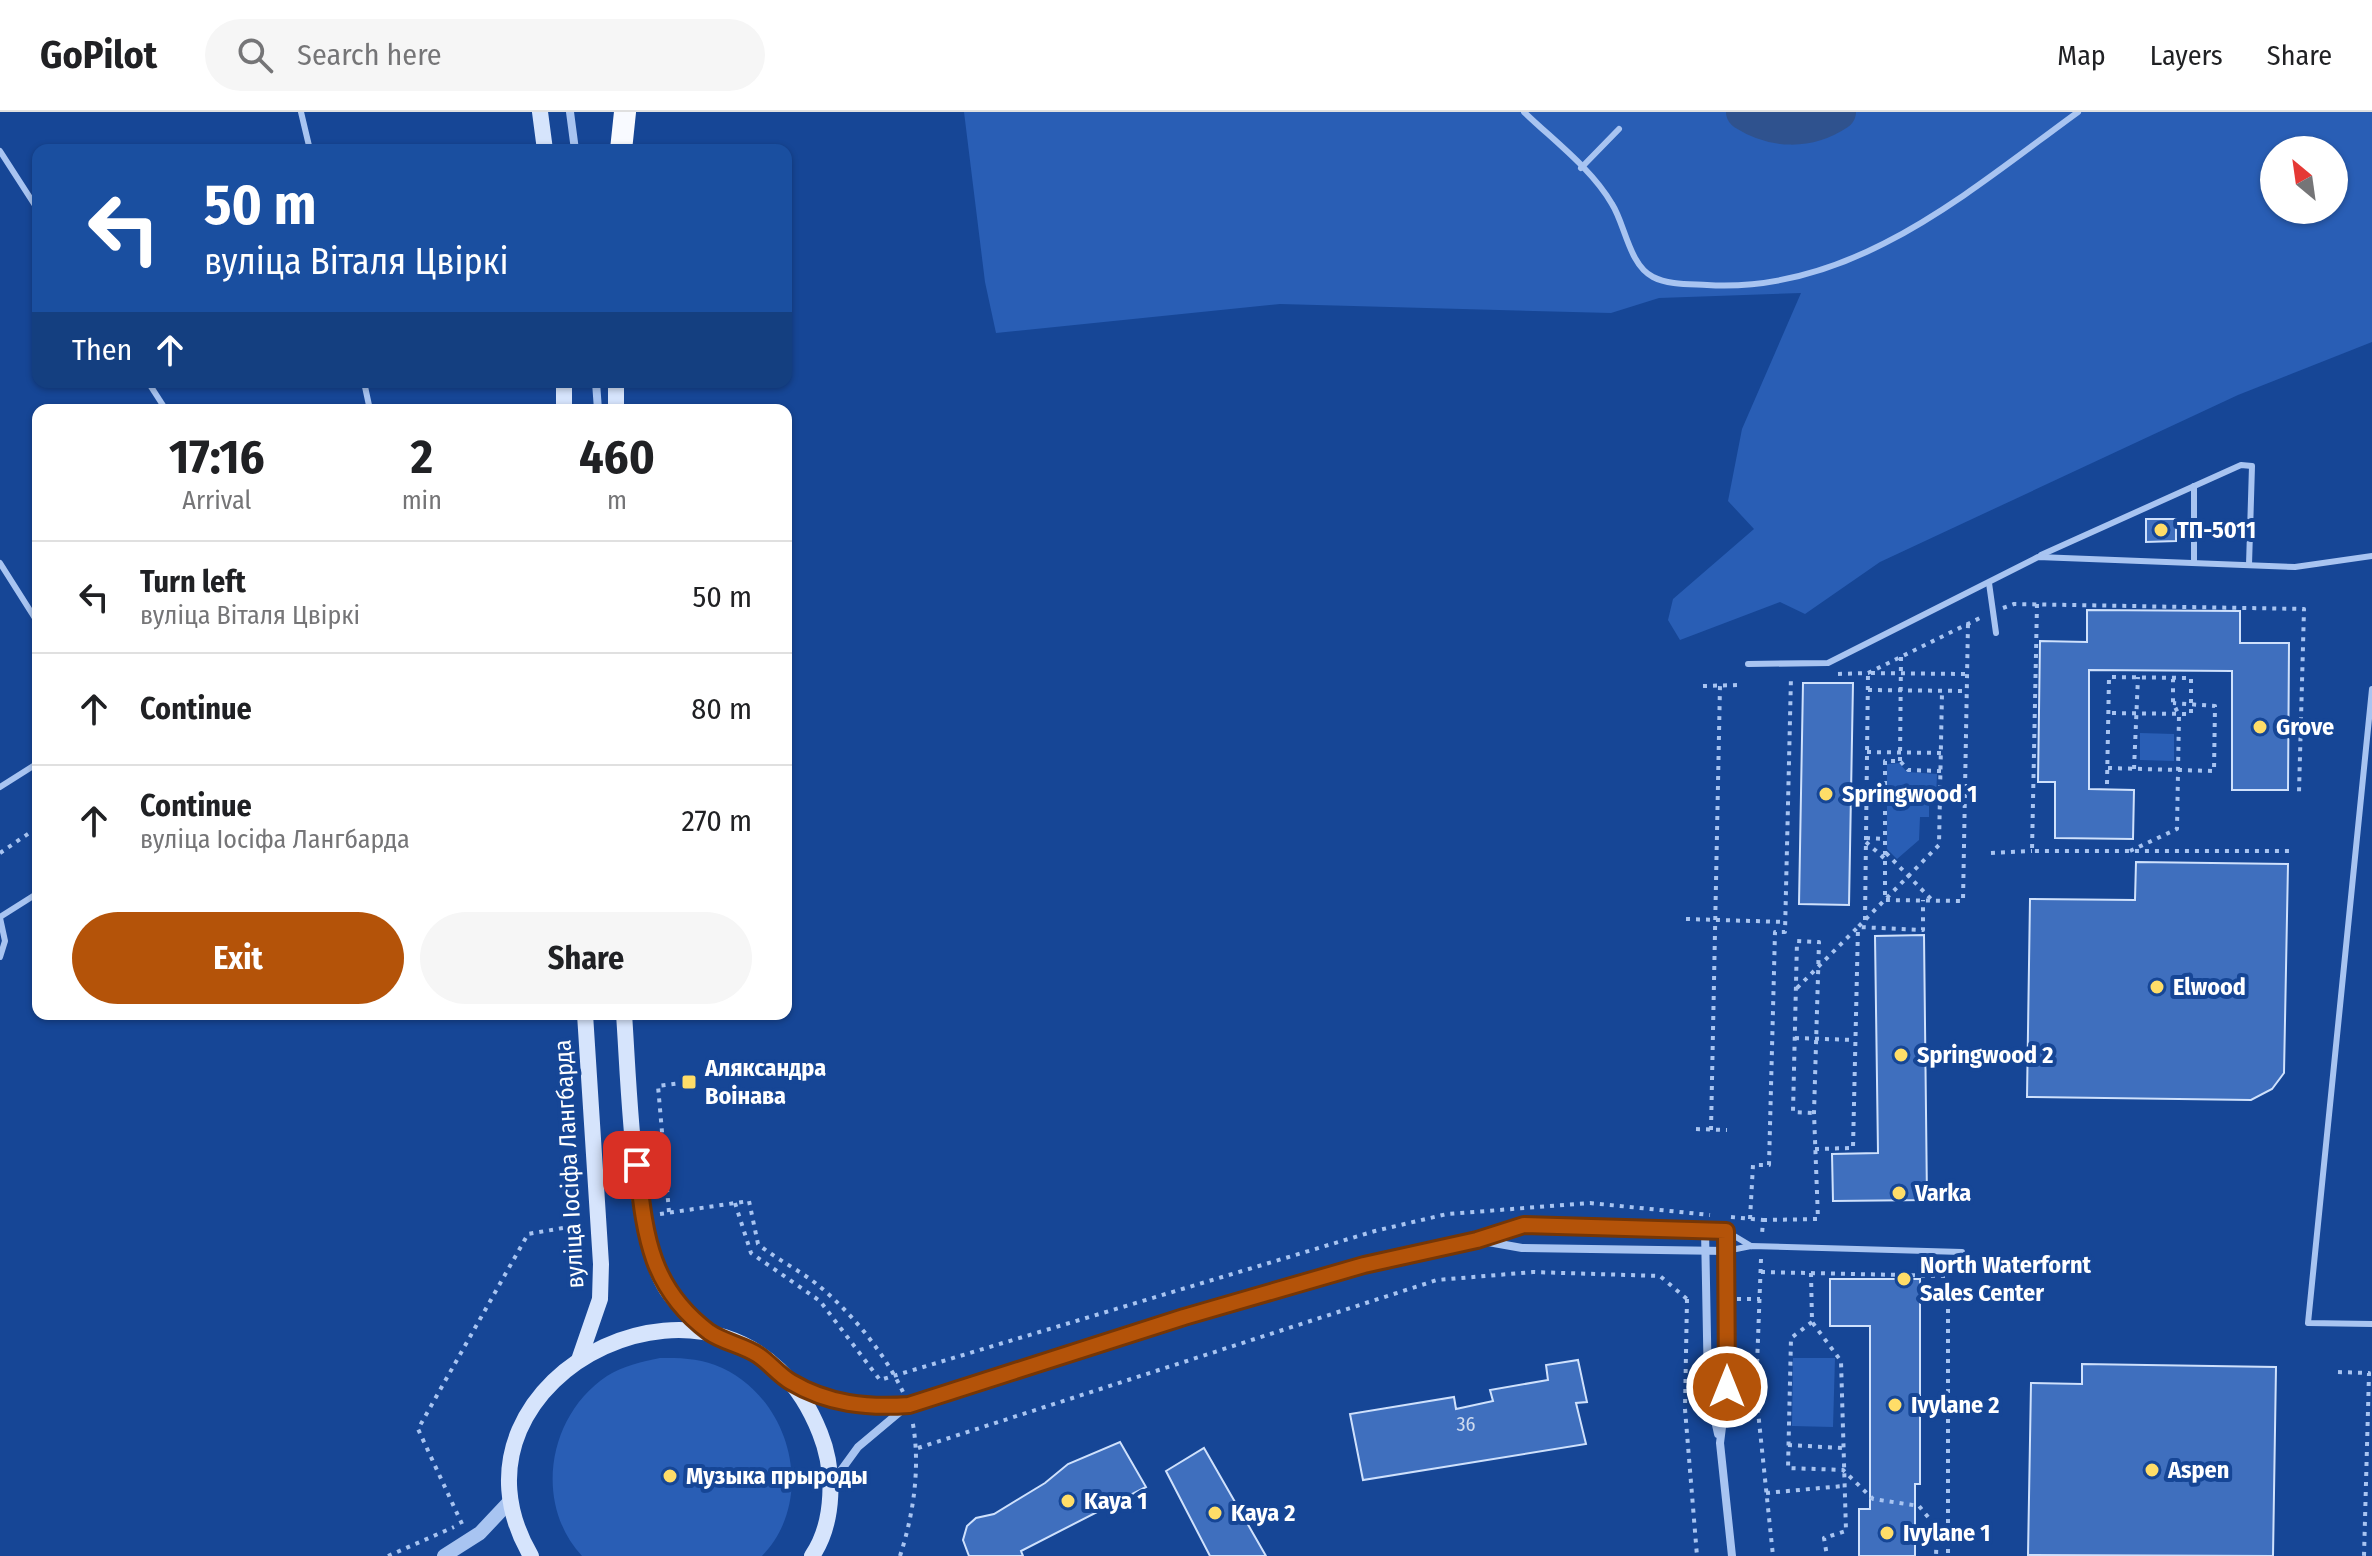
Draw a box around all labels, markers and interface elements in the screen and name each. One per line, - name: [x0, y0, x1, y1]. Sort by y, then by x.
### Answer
- search box: [205, 19, 765, 91]
- text: GoPilot: [40, 32, 157, 78]
- icon: search: [233, 33, 277, 77]
- text: Search here: [297, 37, 442, 73]
- text: Map: [2057, 39, 2106, 72]
- text: Layers: [2150, 39, 2223, 72]
- text: Share: [2267, 39, 2332, 72]
- north arrow: [2260, 136, 2348, 224]
- map controls: [2260, 136, 2348, 224]
- text: 50 m: [204, 172, 316, 239]
- icon: left: [72, 176, 176, 280]
- text: вуліца Віталя Цвіркі: [204, 240, 509, 284]
- icon: ahead: [148, 328, 192, 372]
- text: Then: [72, 332, 132, 368]
- text: 17:16: [169, 428, 265, 486]
- text: 2: [411, 428, 433, 486]
- text: 460: [579, 428, 655, 486]
- text: Arrival: [182, 485, 251, 516]
- text: min: [402, 485, 442, 516]
- text: m: [607, 485, 627, 516]
- place label: ТП-5011: [2177, 516, 2256, 544]
- marker: ТП-5011: [2152, 521, 2170, 539]
- text: Turn left: [140, 564, 246, 600]
- icon: left: [72, 575, 116, 619]
- text: 50 m: [692, 579, 752, 615]
- text: вуліца Віталя Цвіркі: [140, 600, 360, 631]
- icon: ahead: [72, 687, 116, 731]
- text: Continue: [140, 691, 252, 727]
- text: 80 m: [691, 691, 752, 727]
- place label: Grove: [2276, 713, 2334, 741]
- marker: Grove: [2251, 718, 2269, 736]
- place label: Springwood 1: [1842, 780, 1977, 808]
- marker: Springwood 1: [1817, 785, 1835, 803]
- text: Continue: [140, 788, 252, 824]
- icon: ahead: [72, 799, 116, 843]
- text: 270 m: [681, 803, 752, 839]
- text: вуліца Іосіфа Лангбарда: [140, 824, 410, 855]
- button: Exit: [72, 912, 404, 1004]
- button: Share: [420, 912, 752, 1004]
- place label: Elwood: [2173, 973, 2246, 1001]
- marker: Elwood: [2148, 978, 2166, 996]
- street label: вуліца Іосіфа Лангбарда: [549, 1039, 589, 1289]
- place label: Springwood 2: [1917, 1041, 2053, 1069]
- marker: Springwood 2: [1892, 1046, 1910, 1064]
- place label: Аляксандра Воінава: [704, 1054, 826, 1110]
- marker: Аляксандра Воінава: [680, 1073, 698, 1091]
- pin: [603, 1131, 671, 1199]
- icon: arrive: [615, 1143, 659, 1187]
- place label: Varka: [1914, 1179, 1971, 1207]
- marker: Varka: [1890, 1184, 1908, 1202]
- place label: North Waterfornt Sales Center: [1920, 1251, 2092, 1307]
- marker: North Waterfornt Sales Center: [1895, 1270, 1913, 1288]
- position arrow: [1685, 1345, 1769, 1429]
- place label: Ivylane 2: [1911, 1391, 1999, 1419]
- marker: Ivylane 2: [1886, 1396, 1904, 1414]
- house number: 36: [1457, 1412, 1476, 1436]
- place label: Aspen: [2167, 1456, 2229, 1484]
- marker: Aspen: [2143, 1461, 2161, 1479]
- place label: Музыка прыроды: [686, 1462, 868, 1490]
- marker: Музыка прыроды: [661, 1467, 679, 1485]
- place label: Kaya 1: [1084, 1487, 1147, 1515]
- marker: Kaya 1: [1059, 1492, 1077, 1510]
- place label: Kaya 2: [1231, 1499, 1295, 1527]
- marker: Kaya 2: [1206, 1504, 1224, 1522]
- place label: Ivylane 1: [1903, 1519, 1990, 1547]
- marker: Ivylane 1: [1878, 1524, 1896, 1542]

